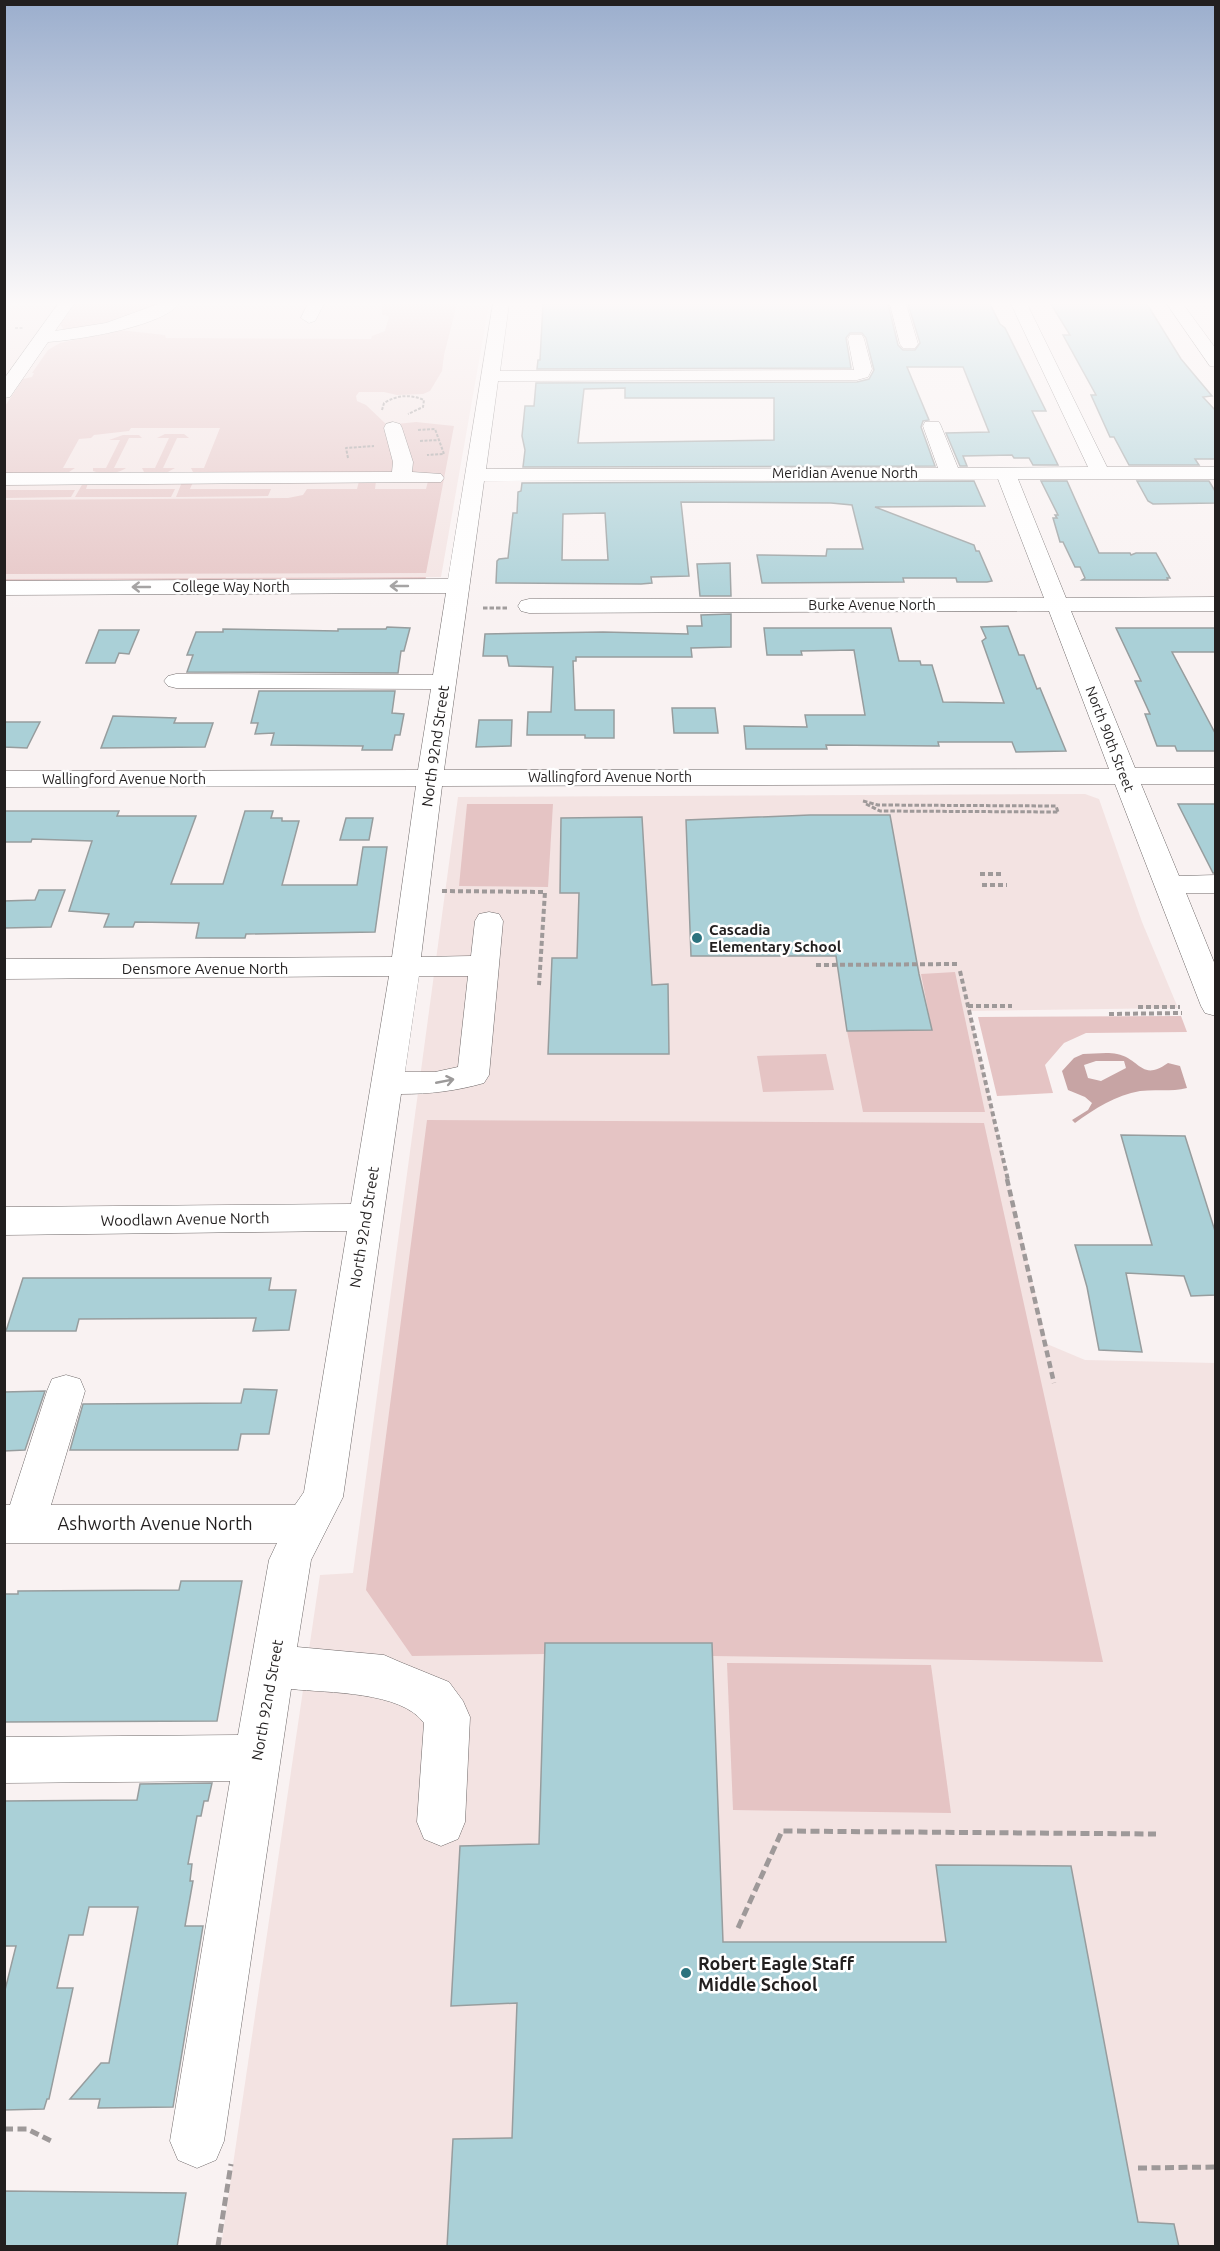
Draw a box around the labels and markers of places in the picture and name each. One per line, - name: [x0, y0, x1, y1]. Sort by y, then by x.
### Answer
- place label: Cascadia Elementary School: [709, 921, 842, 955]
- marker: Cascadia Elementary School: [690, 931, 704, 945]
- place label: Robert Eagle Staff Middle School: [698, 1953, 854, 1994]
- marker: Robert Eagle Staff Middle School: [679, 1966, 693, 1980]

